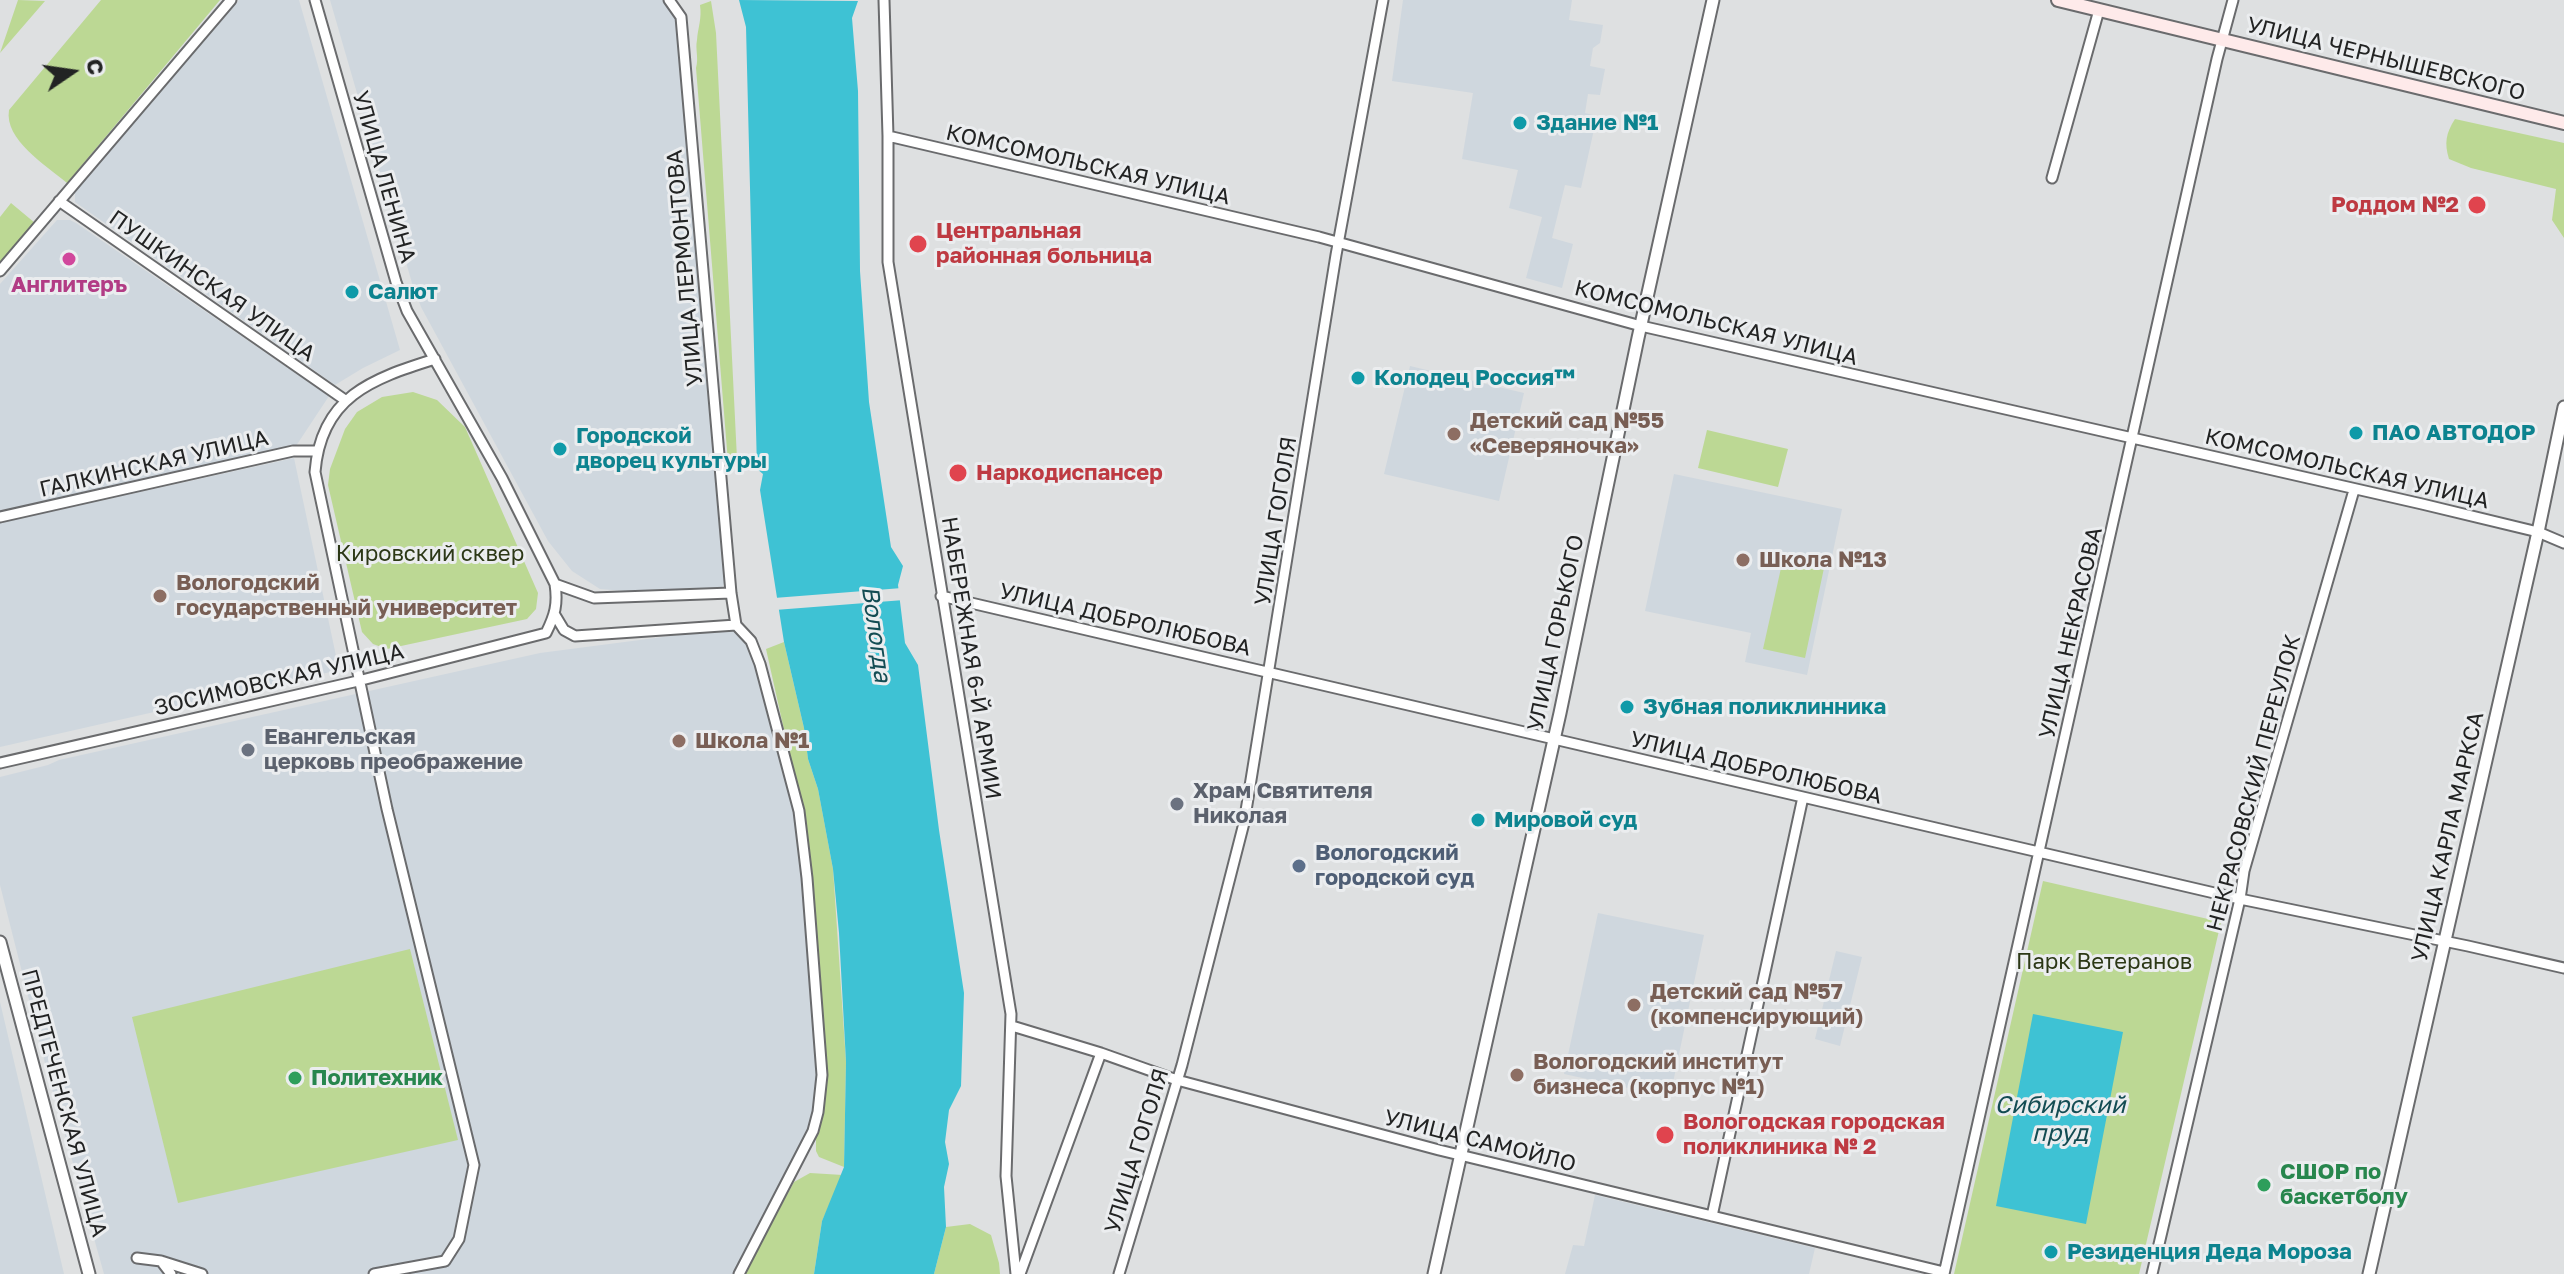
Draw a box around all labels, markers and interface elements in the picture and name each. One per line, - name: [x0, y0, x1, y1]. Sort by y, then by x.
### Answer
- street label: УЛИЦА ЧЕРНЫШЕВСКОГО: [2244, 12, 2528, 106]
- north arrow: [32, 32, 112, 112]
- text: С: [81, 56, 111, 77]
- street label: УЛИЦА ЛЕНИНА: [347, 88, 421, 266]
- place label: Здание №1: [1536, 110, 1658, 136]
- marker: Здание №1: [1511, 114, 1529, 132]
- street label: КОМСОМОЛЬСКАЯ УЛИЦА: [943, 119, 1233, 211]
- street label: УЛИЦА ЛЕРМОНТОВА: [661, 149, 709, 387]
- place label: Роддом №2: [2331, 192, 2459, 218]
- marker: Роддом №2: [2466, 194, 2488, 216]
- street label: ПУШКИНСКАЯ УЛИЦА: [104, 205, 320, 367]
- place label: Центральная районная больница: [936, 218, 1152, 270]
- marker: Центральная районная больница: [907, 233, 929, 255]
- marker: Англитеръ: [60, 250, 78, 268]
- place label: Англитеръ: [11, 272, 127, 298]
- street label: КОМСОМОЛЬСКАЯ УЛИЦА: [1572, 275, 1860, 371]
- place label: Салют: [368, 279, 438, 305]
- marker: Салют: [343, 283, 361, 301]
- place label: Колодец Россия™: [1374, 365, 1575, 391]
- marker: Колодец Россия™: [1349, 369, 1367, 387]
- place label: Детский сад №55 «Северяночка»: [1470, 408, 1664, 460]
- place label: ПАО АВТОДОР: [2372, 420, 2536, 446]
- place label: Городской дворец культуры: [576, 423, 767, 474]
- street label: КОМСОМОЛЬСКАЯ УЛИЦА: [2202, 423, 2492, 515]
- marker: ПАО АВТОДОР: [2347, 424, 2365, 442]
- street label: ГАЛКИНСКАЯ УЛИЦА: [37, 425, 271, 503]
- marker: Детский сад №55 «Северяночка»: [1445, 425, 1463, 443]
- street label: УЛИЦА ГОГОЛЯ: [1250, 435, 1302, 607]
- marker: Городской дворец культуры: [551, 440, 569, 458]
- place label: Наркодиспансер: [976, 460, 1163, 486]
- marker: Наркодиспансер: [947, 462, 969, 484]
- street label: НАБЕРЕЖНАЯ 6-Й АРМИИ: [936, 515, 1006, 801]
- street label: УЛИЦА НЕКРАСОВА: [2034, 525, 2108, 741]
- street label: УЛИЦА ГОРЬКОГО: [1522, 532, 1590, 734]
- park label: Кировский сквер: [336, 541, 524, 567]
- place label: Школа №13: [1759, 547, 1887, 573]
- marker: Школа №13: [1734, 551, 1752, 569]
- place label: Вологодский государственный университет: [176, 570, 517, 622]
- street label: УЛИЦА ДОБРОЛЮБОВА: [997, 578, 1253, 662]
- water label: Вологда: [855, 584, 897, 684]
- marker: Вологодский государственный университет: [151, 587, 169, 605]
- street label: НЕКРАСОВСКИЙ ПЕРЕУЛОК: [2202, 632, 2306, 934]
- street label: ЗОСИМОВСКАЯ УЛИЦА: [151, 638, 407, 722]
- place label: Зубная поликлинника: [1643, 694, 1886, 720]
- marker: Зубная поликлинника: [1618, 698, 1636, 716]
- street label: УЛИЦА КАРЛА МАРКСА: [2406, 709, 2490, 965]
- place label: Евангельская церковь преображение: [264, 724, 523, 776]
- street label: УЛИЦА ДОБРОЛЮБОВА: [1628, 726, 1884, 810]
- place label: Школа №1: [695, 728, 809, 754]
- marker: Школа №1: [670, 732, 688, 750]
- marker: Евангельская церковь преображение: [239, 741, 257, 759]
- place label: Храм Святителя Николая: [1193, 778, 1373, 830]
- marker: Храм Святителя Николая: [1168, 795, 1186, 813]
- place label: Мировой суд: [1494, 807, 1637, 833]
- marker: Мировой суд: [1469, 811, 1487, 829]
- place label: Вологодский городской суд: [1315, 840, 1474, 892]
- marker: Вологодский городской суд: [1290, 857, 1308, 875]
- park label: Парк Ветеранов: [2016, 949, 2192, 975]
- street label: ПРЕДТЕЧЕНСКАЯ УЛИЦА: [16, 966, 112, 1240]
- place label: Детский сад №57 (компенсирующий): [1650, 979, 1864, 1030]
- marker: Детский сад №57 (компенсирующий): [1625, 996, 1643, 1014]
- place label: Вологодский институт бизнеса (корпус №1): [1533, 1049, 1783, 1100]
- place label: Политехник: [311, 1065, 443, 1091]
- street label: УЛИЦА ГОГОЛЯ: [1099, 1066, 1175, 1236]
- marker: Вологодский институт бизнеса (корпус №1): [1508, 1066, 1526, 1084]
- marker: Политехник: [286, 1069, 304, 1087]
- water label: Сибирский пруд: [1995, 1091, 2125, 1147]
- street label: УЛИЦА САМОЙЛО: [1381, 1104, 1579, 1178]
- place label: Вологодская городская поликлиника № 2: [1683, 1109, 1945, 1160]
- marker: Вологодская городская поликлиника № 2: [1654, 1124, 1676, 1146]
- place label: СШОР по баскетболу: [2280, 1159, 2408, 1210]
- marker: СШОР по баскетболу: [2255, 1176, 2273, 1194]
- place label: Резиденция Деда Мороза: [2067, 1239, 2352, 1265]
- marker: Резиденция Деда Мороза: [2042, 1243, 2060, 1261]

